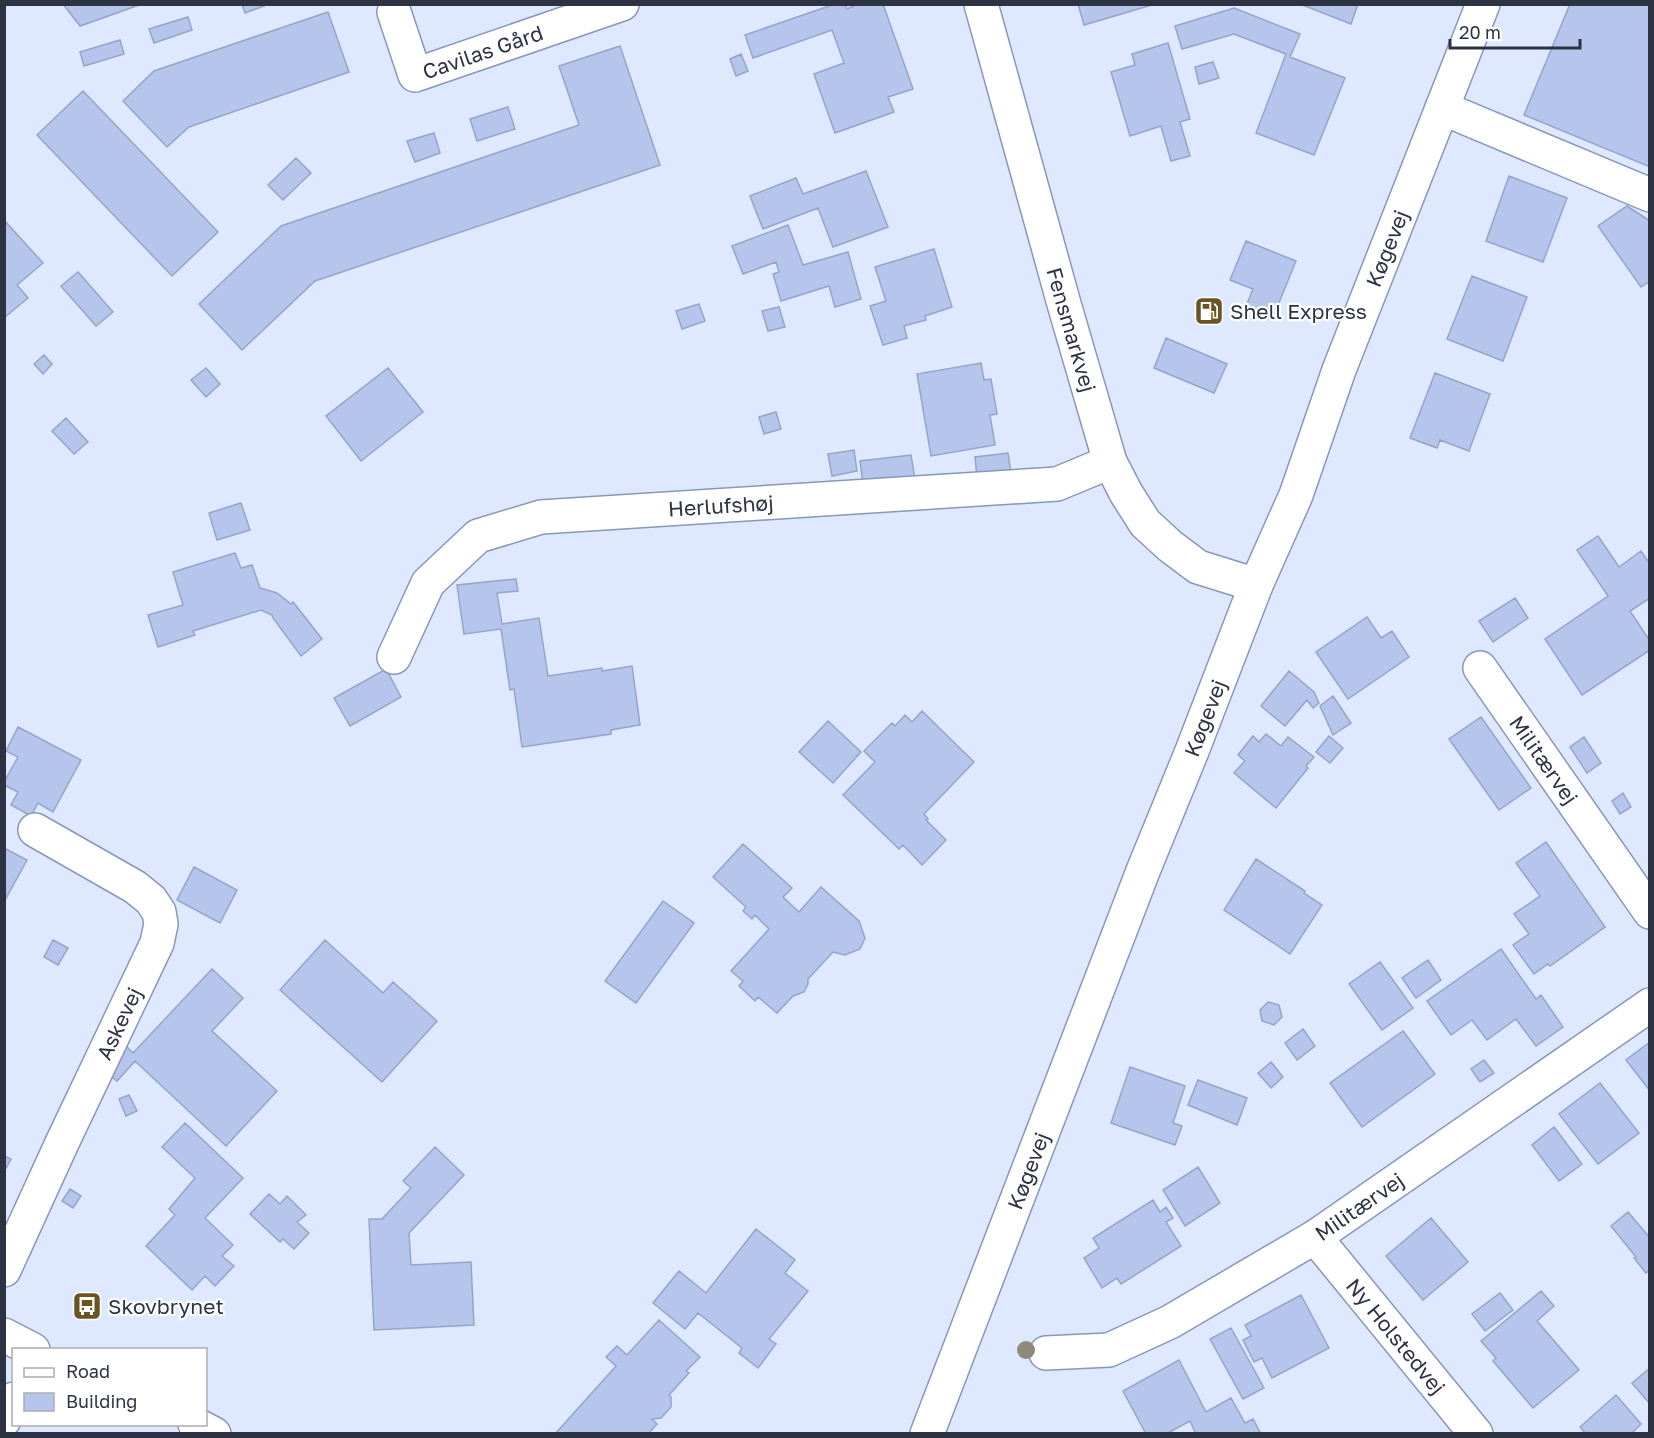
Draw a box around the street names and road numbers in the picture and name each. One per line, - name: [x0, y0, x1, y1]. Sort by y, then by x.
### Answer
- street label: Cavilas Gård: [419, 19, 546, 84]
- street label: Køgevej: [1360, 206, 1414, 291]
- street label: Fensmarkvej: [1041, 264, 1102, 395]
- street label: Herlufshøj: [667, 489, 774, 522]
- street label: Køgevej: [1178, 676, 1231, 760]
- street label: Militærvej: [1504, 711, 1584, 809]
- street label: Askevej: [90, 983, 147, 1064]
- street label: Køgevej: [1001, 1128, 1055, 1213]
- street label: Militærvej: [1310, 1167, 1409, 1246]
- street label: Ny Holstedvej: [1341, 1273, 1451, 1399]

